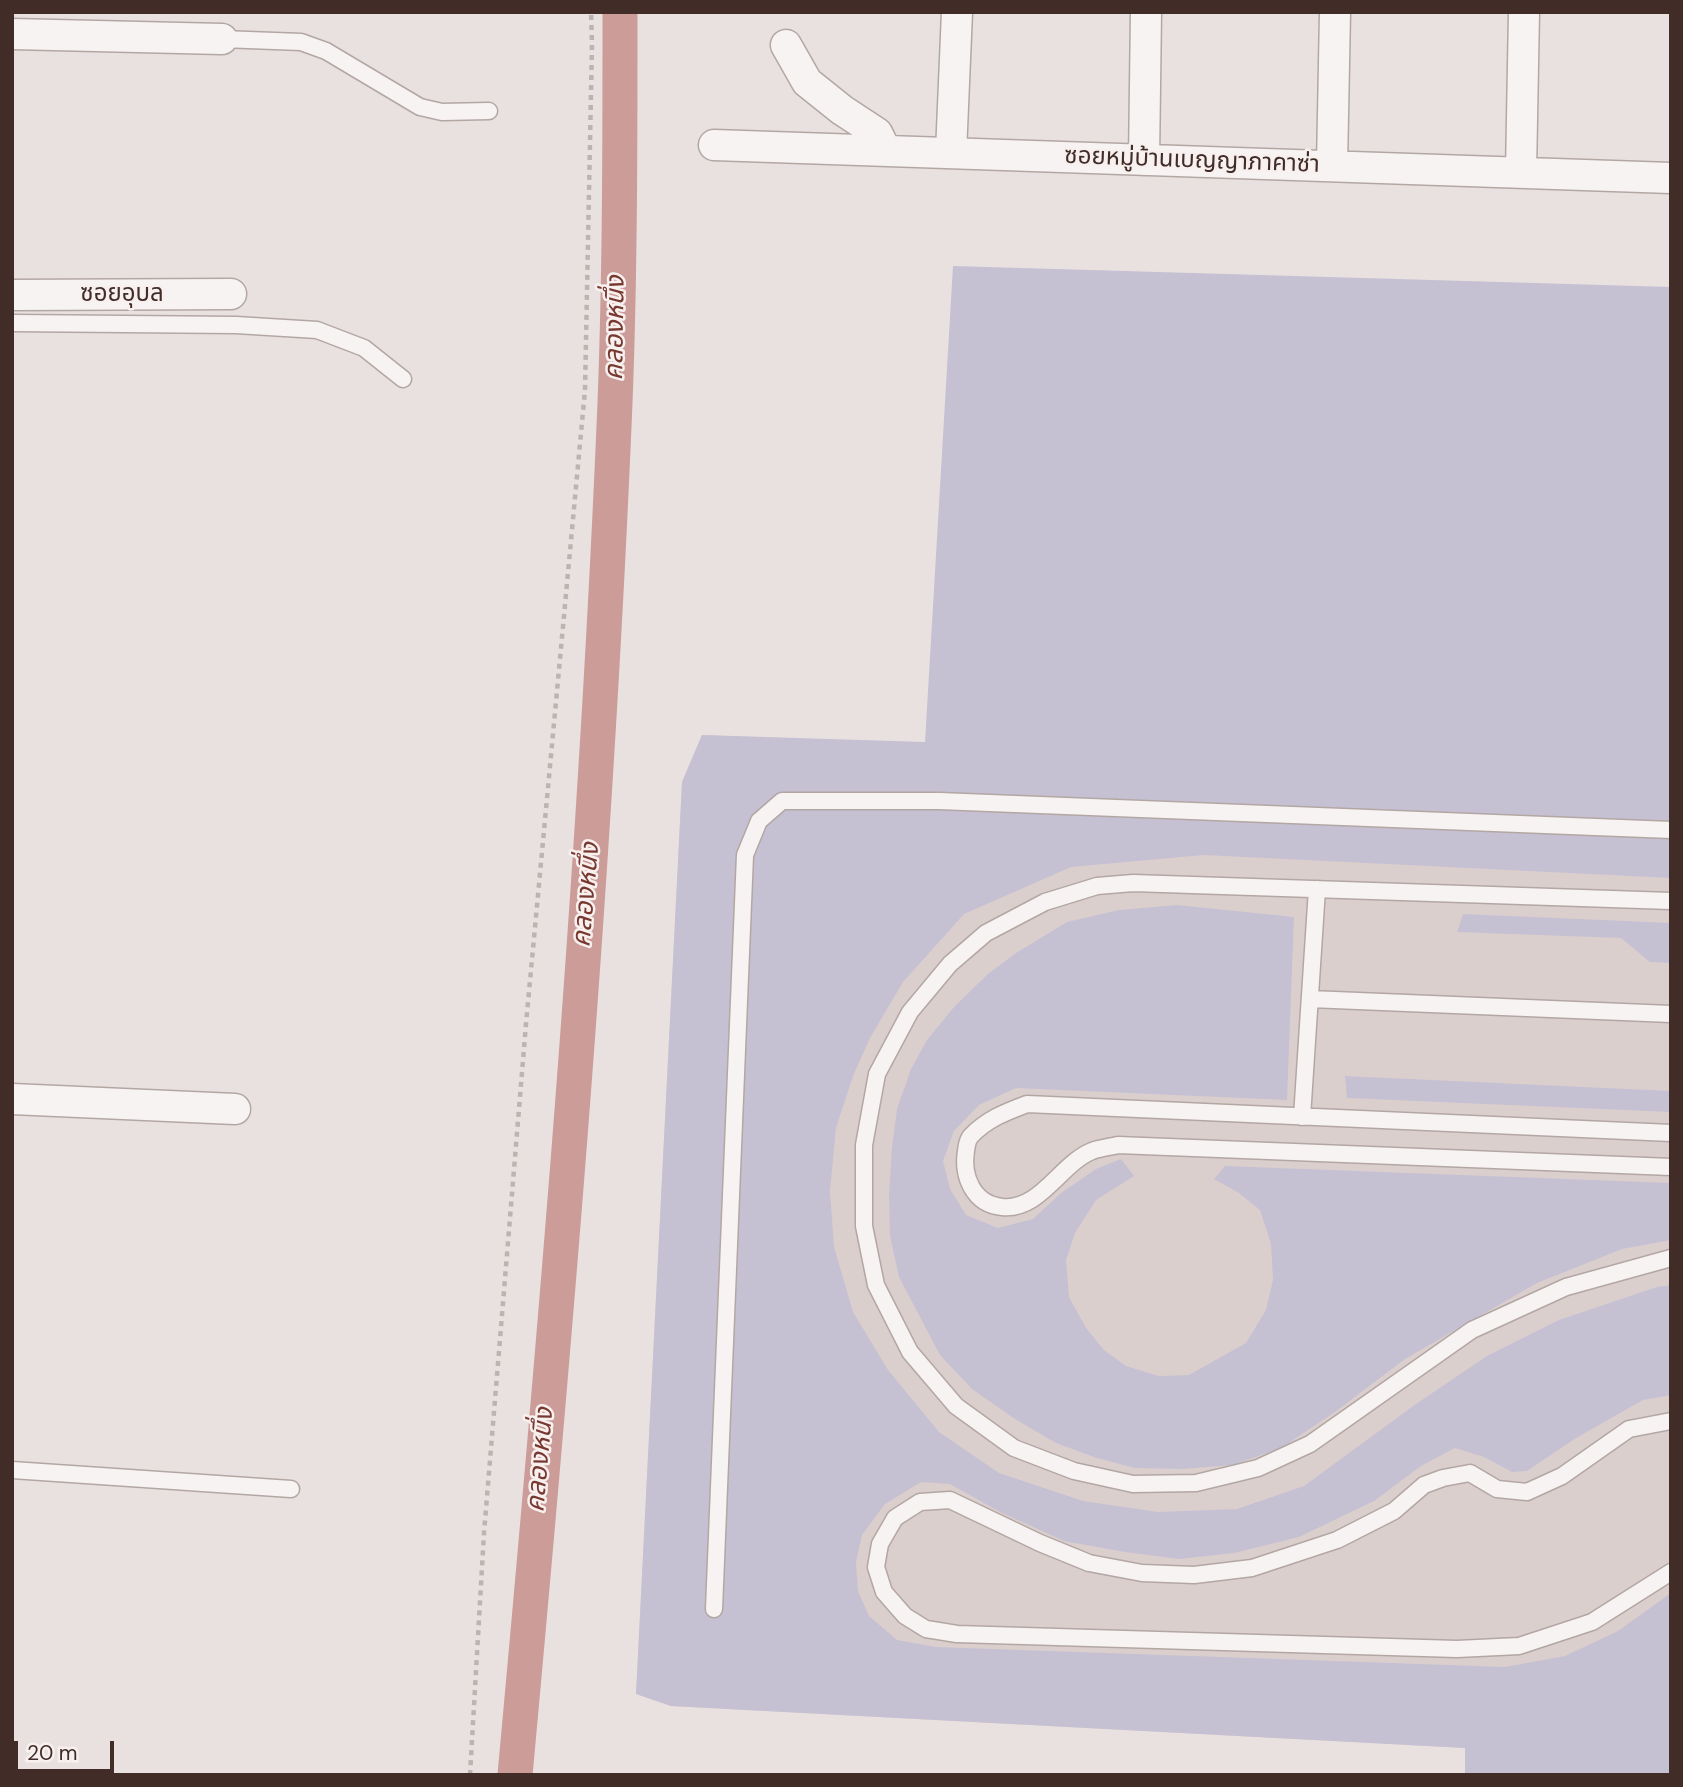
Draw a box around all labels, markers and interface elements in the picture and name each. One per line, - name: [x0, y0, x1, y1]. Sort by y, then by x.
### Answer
- street label: ซอยหมู่บ้านเบญญาภาคาซ่า: [1064, 142, 1320, 180]
- water label: คลองหนึ่ง: [599, 275, 633, 381]
- street label: ซอยอุบล: [80, 281, 164, 309]
- water label: คลองหนึ่ง: [567, 841, 607, 949]
- water label: คลองหนึ่ง: [521, 1406, 561, 1514]
- scale bar: [18, 1728, 117, 1772]
- text: 20 m: [27, 1739, 78, 1767]

